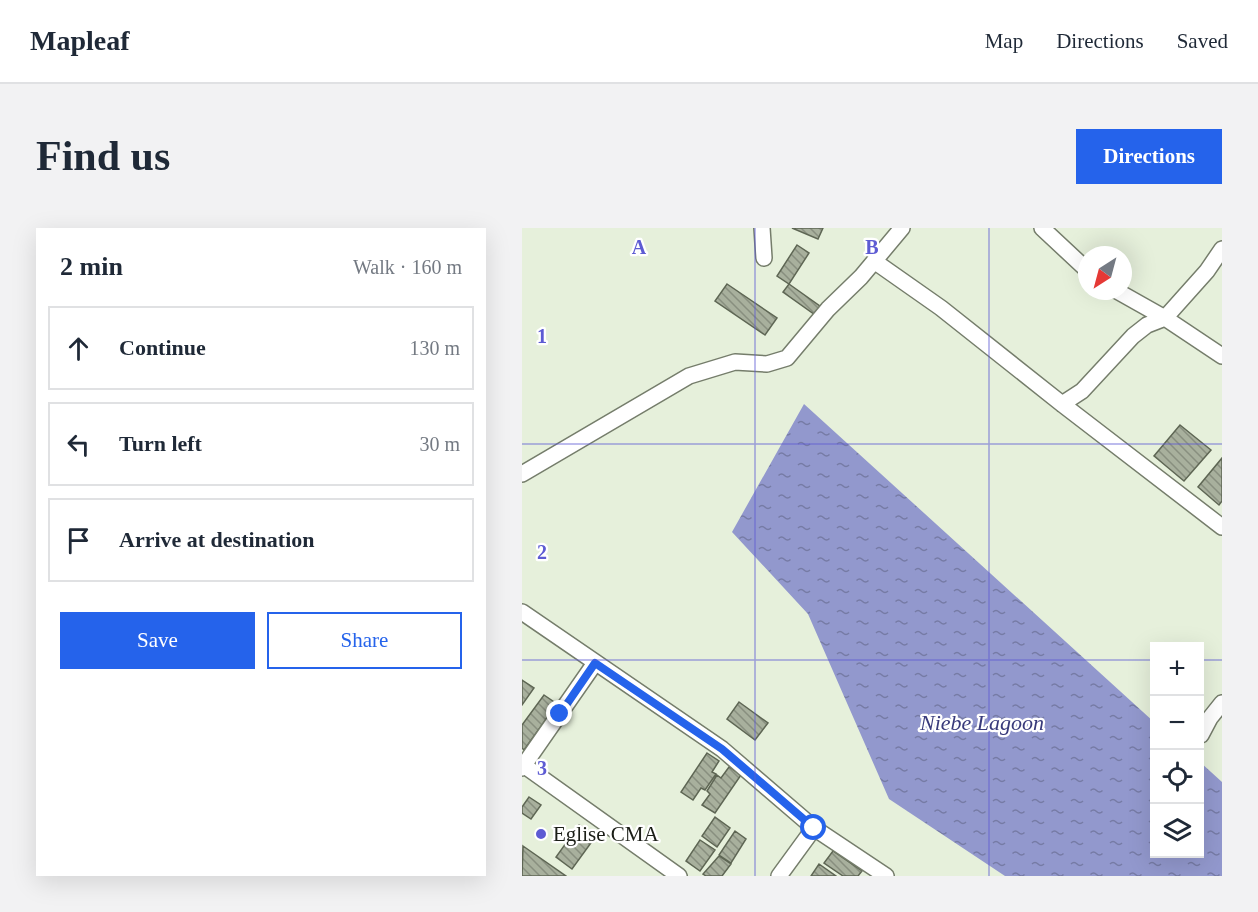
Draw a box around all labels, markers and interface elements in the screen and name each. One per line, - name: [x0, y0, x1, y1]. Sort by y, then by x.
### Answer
- text: Mapleaf: [30, 25, 130, 56]
- text: Map: [985, 29, 1023, 53]
- text: Directions: [1056, 29, 1144, 53]
- text: Saved: [1177, 29, 1228, 53]
- button: Directions: [1076, 129, 1222, 184]
- text: Find us: [36, 133, 170, 179]
- text: A: [632, 236, 647, 258]
- text: B: [865, 236, 879, 258]
- north arrow: [1078, 246, 1132, 300]
- text: 2 min: [60, 252, 123, 281]
- text: Walk · 160 m: [353, 256, 462, 278]
- text: 1: [537, 325, 547, 347]
- icon: ahead: [62, 332, 95, 365]
- text: Continue: [119, 335, 206, 360]
- text: 130 m: [409, 337, 460, 359]
- icon: left: [62, 428, 95, 461]
- text: Turn left: [119, 431, 202, 456]
- text: 30 m: [419, 433, 460, 455]
- icon: arrive: [62, 524, 95, 557]
- text: Arrive at destination: [119, 527, 315, 552]
- text: 2: [537, 541, 547, 563]
- button: Save: [60, 612, 255, 669]
- button: Share: [267, 612, 462, 669]
- map controls: [1150, 642, 1204, 858]
- button: +: [1150, 642, 1204, 696]
- button: −: [1150, 696, 1204, 750]
- route end: [546, 700, 572, 726]
- water label: Niebe Lagoon: [919, 710, 1044, 735]
- button: locate: [1150, 750, 1204, 804]
- text: 3: [537, 757, 547, 779]
- button: layers: [1150, 804, 1204, 858]
- route start: [800, 814, 826, 840]
- place label: Eglise CMA: [553, 822, 659, 846]
- marker: Eglise CMA: [534, 827, 548, 841]

